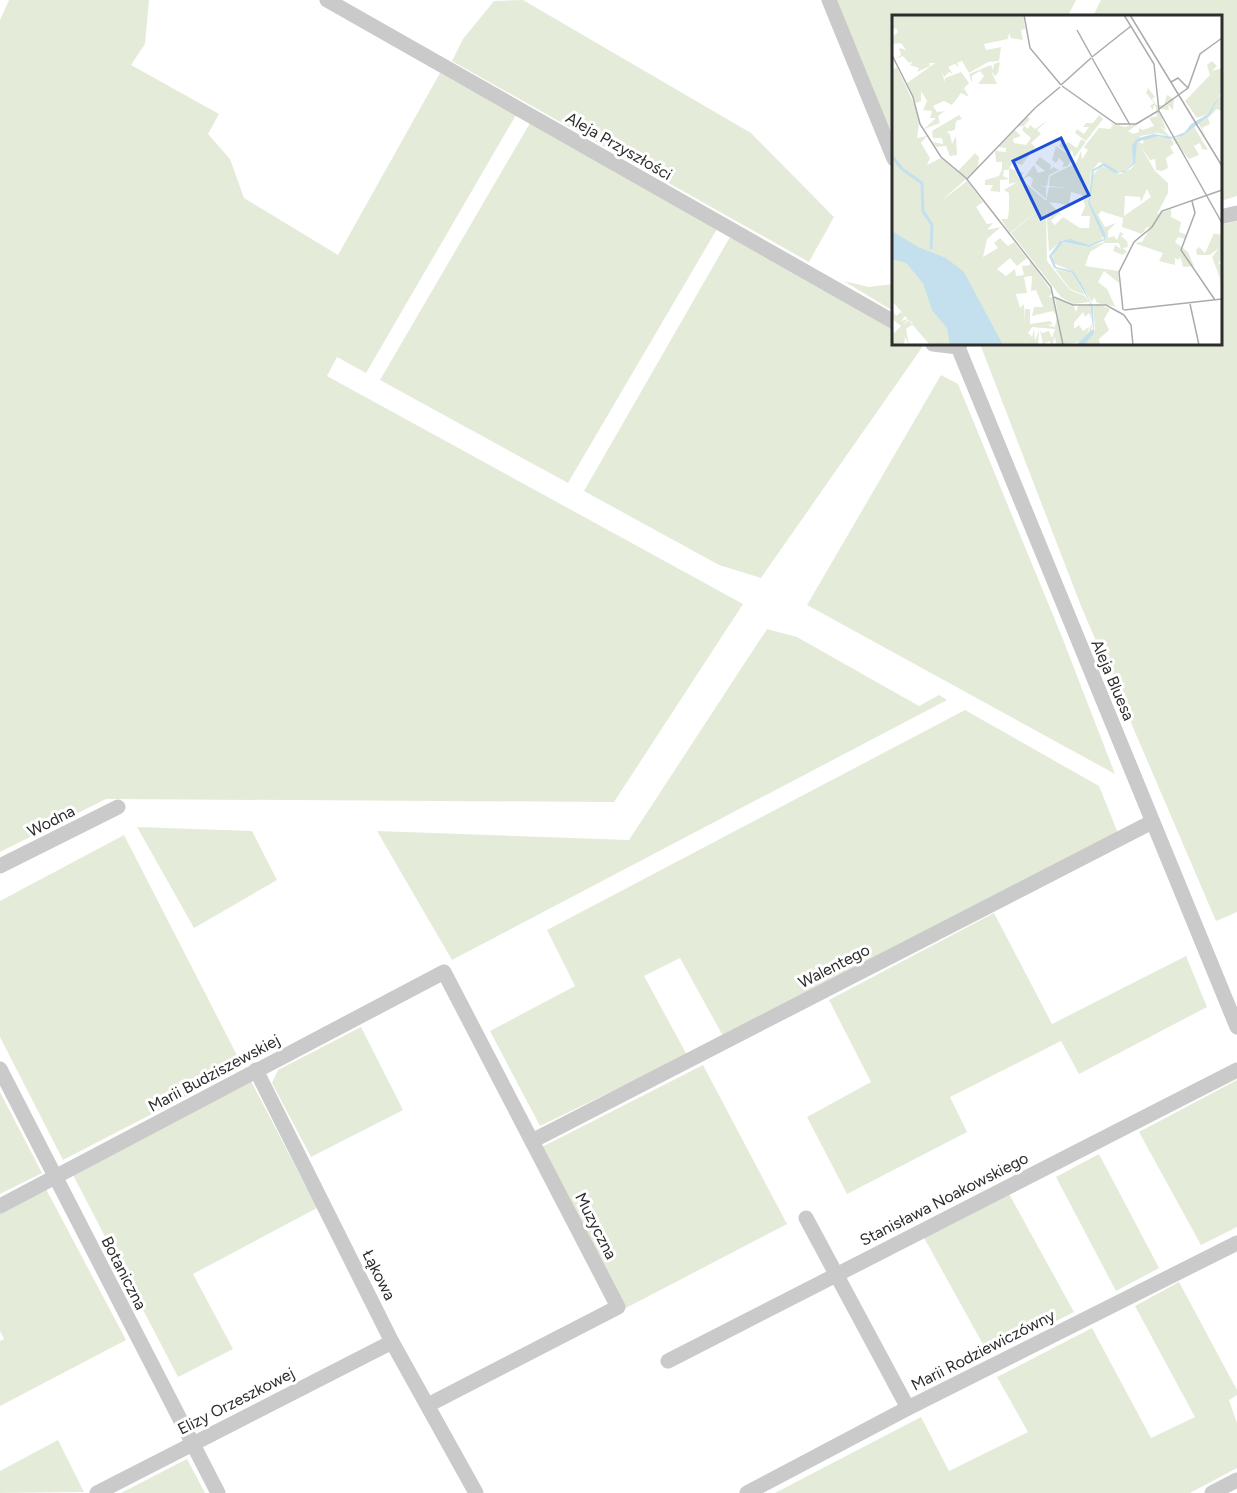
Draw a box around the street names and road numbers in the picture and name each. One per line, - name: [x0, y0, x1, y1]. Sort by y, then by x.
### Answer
- street label: Aleja Przyszłości: [563, 108, 675, 184]
- street label: Aleja Bluesa: [1087, 637, 1139, 723]
- street label: Wodna: [24, 801, 78, 841]
- street label: Walentego: [795, 940, 873, 992]
- street label: Marii Budziszewskiej: [145, 1030, 283, 1116]
- street label: Stanisława Noakowskiego: [857, 1148, 1031, 1250]
- street label: Muzyczna: [571, 1190, 621, 1262]
- street label: Botaniczna: [97, 1233, 151, 1313]
- street label: Łąkowa: [358, 1247, 400, 1303]
- street label: Marii Rodziewiczówny: [908, 1305, 1059, 1395]
- street label: Elizy Orzeszkowej: [174, 1363, 298, 1439]

